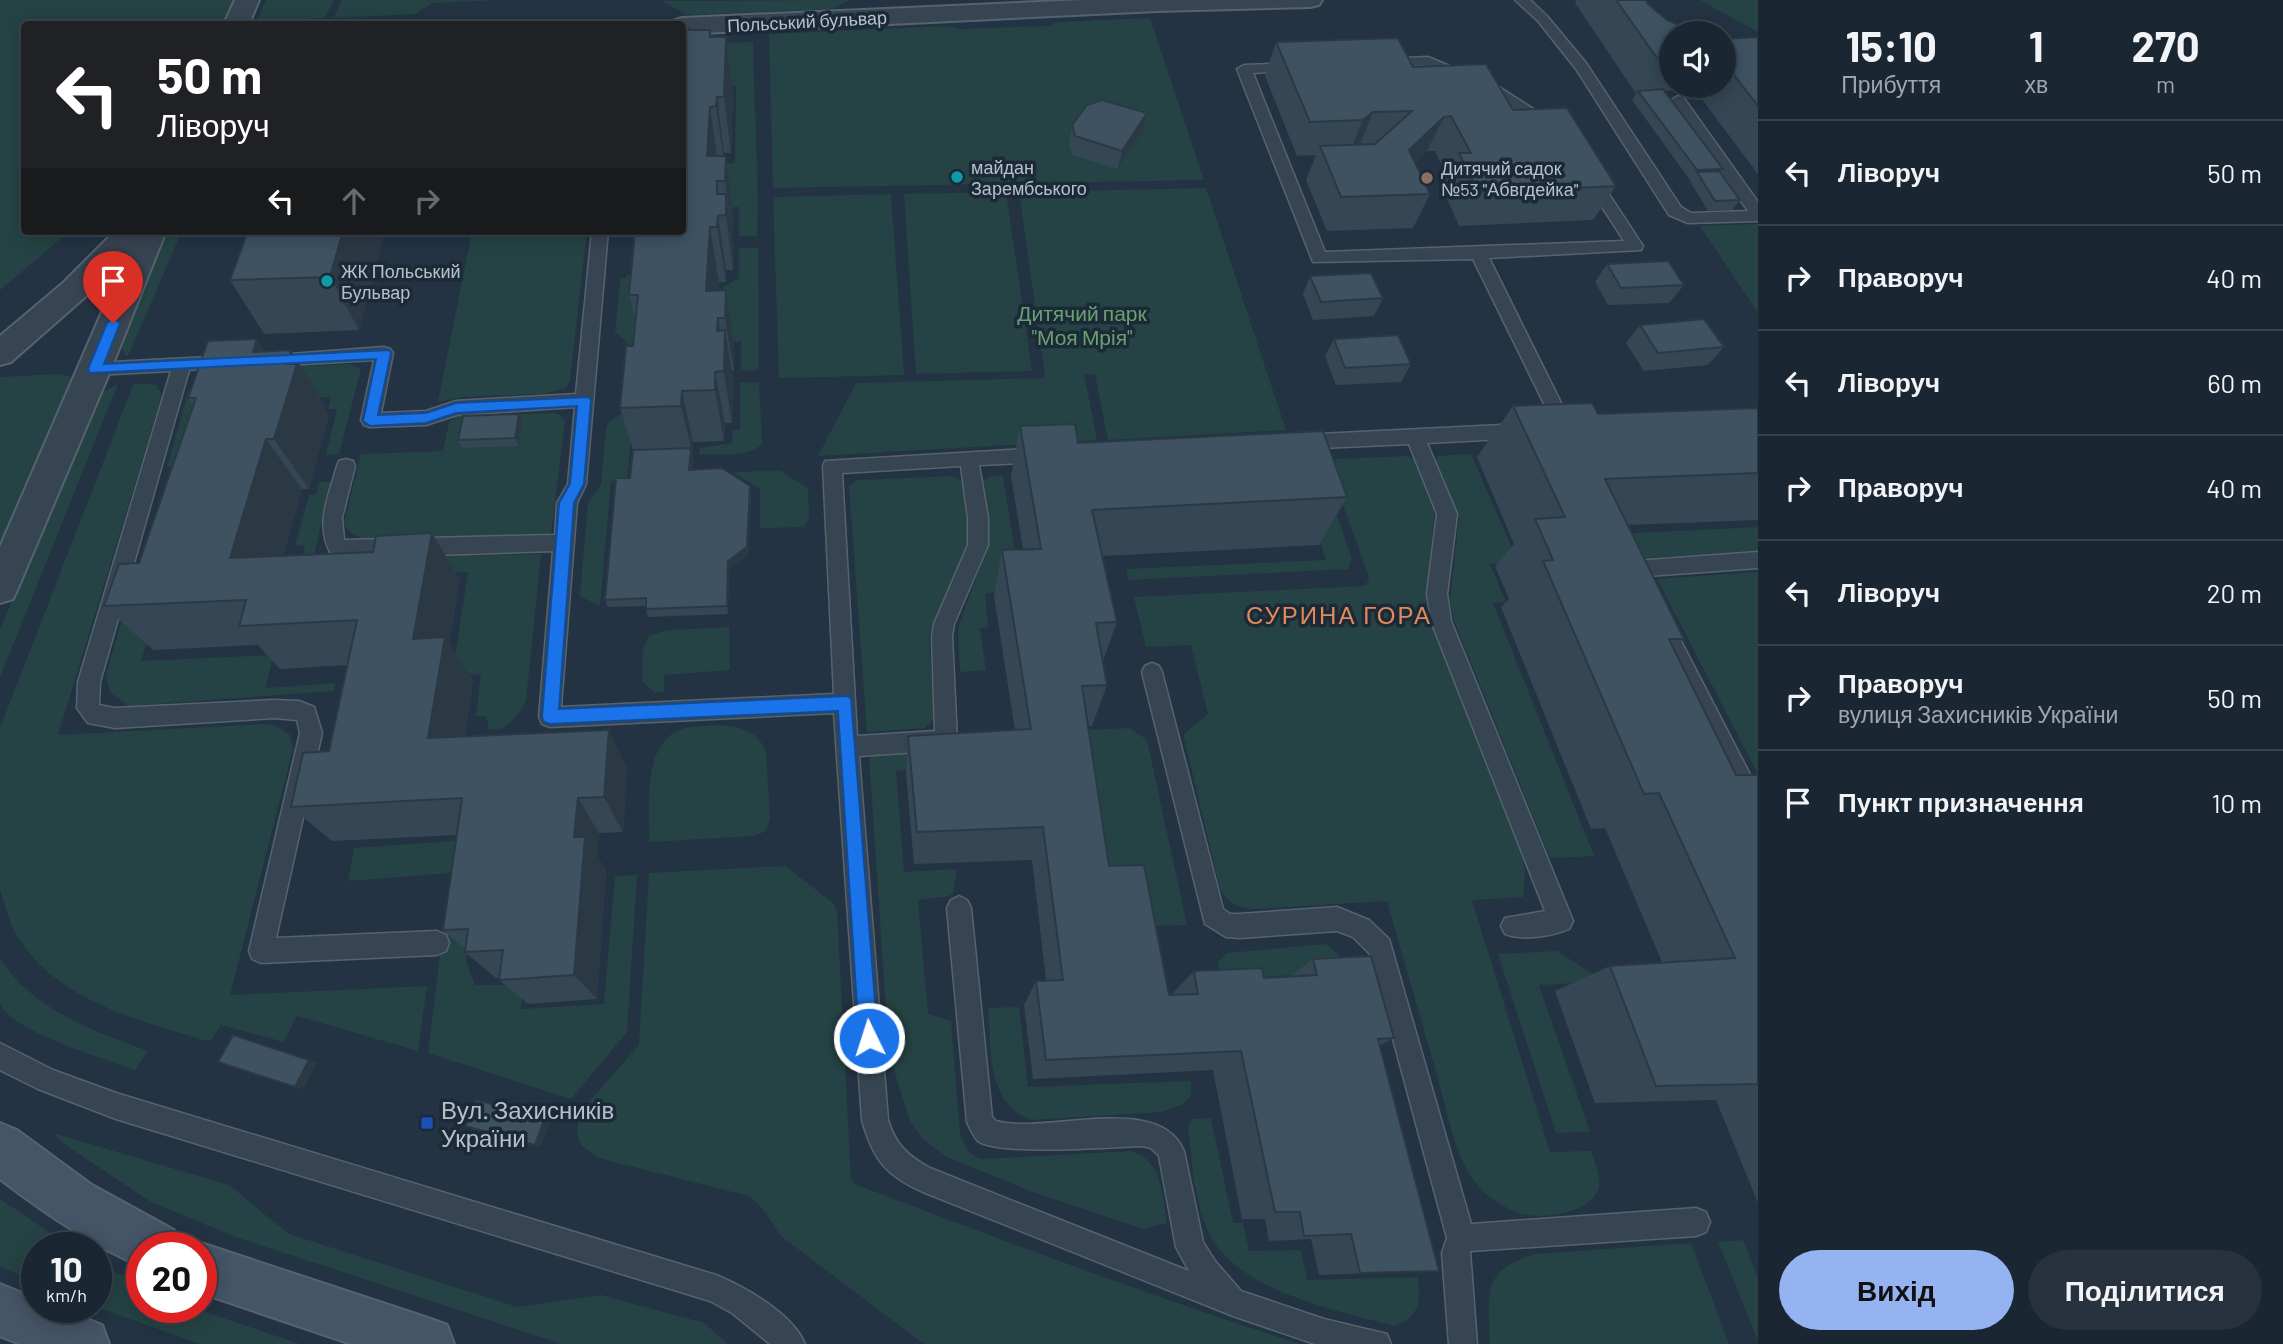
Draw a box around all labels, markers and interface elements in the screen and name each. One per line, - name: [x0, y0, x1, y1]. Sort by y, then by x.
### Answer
- street label: Польський бульвар: [726, 6, 888, 36]
- text: 15:10: [1845, 20, 1937, 70]
- text: 1: [2029, 20, 2044, 70]
- text: 270: [2131, 20, 2200, 70]
- map controls: [1659, 21, 1736, 98]
- button: sound: [1659, 21, 1736, 98]
- text: 50 m: [157, 45, 262, 104]
- icon: left: [42, 49, 133, 140]
- text: Прибуття: [1841, 70, 1941, 98]
- text: хв: [2024, 70, 2048, 98]
- text: m: [2156, 70, 2175, 98]
- text: Ліворуч: [157, 105, 270, 143]
- icon: left: [1779, 154, 1817, 192]
- place label: майдан Зарембського: [971, 156, 1087, 199]
- text: Ліворуч: [1838, 156, 1940, 187]
- place label: Дитячий садок №53 "Абвгдейка": [1441, 157, 1579, 200]
- text: 50 m: [2207, 157, 2262, 188]
- marker: майдан Зарембського: [949, 169, 965, 185]
- marker: Дитячий садок №53 "Абвгдейка": [1419, 170, 1435, 186]
- icon: left: [262, 182, 300, 220]
- icon: ahead: [335, 182, 373, 220]
- icon: right: [408, 182, 446, 220]
- pin: [83, 251, 143, 323]
- icon: right: [1779, 259, 1817, 297]
- place label: ЖК Польський Бульвар: [341, 260, 461, 303]
- text: Праворуч: [1838, 261, 1964, 292]
- icon: arrive: [94, 262, 132, 300]
- text: 40 m: [2206, 262, 2262, 293]
- marker: ЖК Польський Бульвар: [319, 273, 335, 289]
- park label: Дитячий парк "Моя Мрія": [1017, 300, 1148, 349]
- icon: left: [1779, 364, 1817, 402]
- text: Ліворуч: [1838, 366, 1940, 397]
- text: 60 m: [2207, 367, 2262, 398]
- icon: right: [1779, 469, 1817, 507]
- text: Праворуч: [1838, 471, 1964, 502]
- text: 40 m: [2206, 472, 2262, 503]
- icon: left: [1779, 574, 1817, 612]
- text: Ліворуч: [1838, 576, 1940, 607]
- text: 20 m: [2207, 577, 2262, 608]
- district label: СУРИНА ГОРА: [1246, 600, 1432, 629]
- text: Праворуч: [1838, 667, 1964, 698]
- icon: right: [1779, 679, 1817, 717]
- text: 50 m: [2207, 682, 2262, 713]
- text: вулиця Захисників України: [1838, 700, 2118, 728]
- icon: arrive: [1779, 784, 1817, 822]
- text: Пункт призначення: [1838, 786, 2084, 817]
- text: 10 m: [2212, 787, 2262, 818]
- position arrow: [832, 1001, 906, 1075]
- place label: Вул. Захисників України: [441, 1095, 614, 1152]
- marker: Вул. Захисників України: [419, 1115, 435, 1131]
- speed limit sign: 20: [126, 1232, 217, 1323]
- text: 10: [50, 1247, 83, 1289]
- button: Вихід: [1779, 1250, 2014, 1330]
- button: Поділитися: [2028, 1250, 2262, 1330]
- text: km/h: [46, 1284, 87, 1306]

